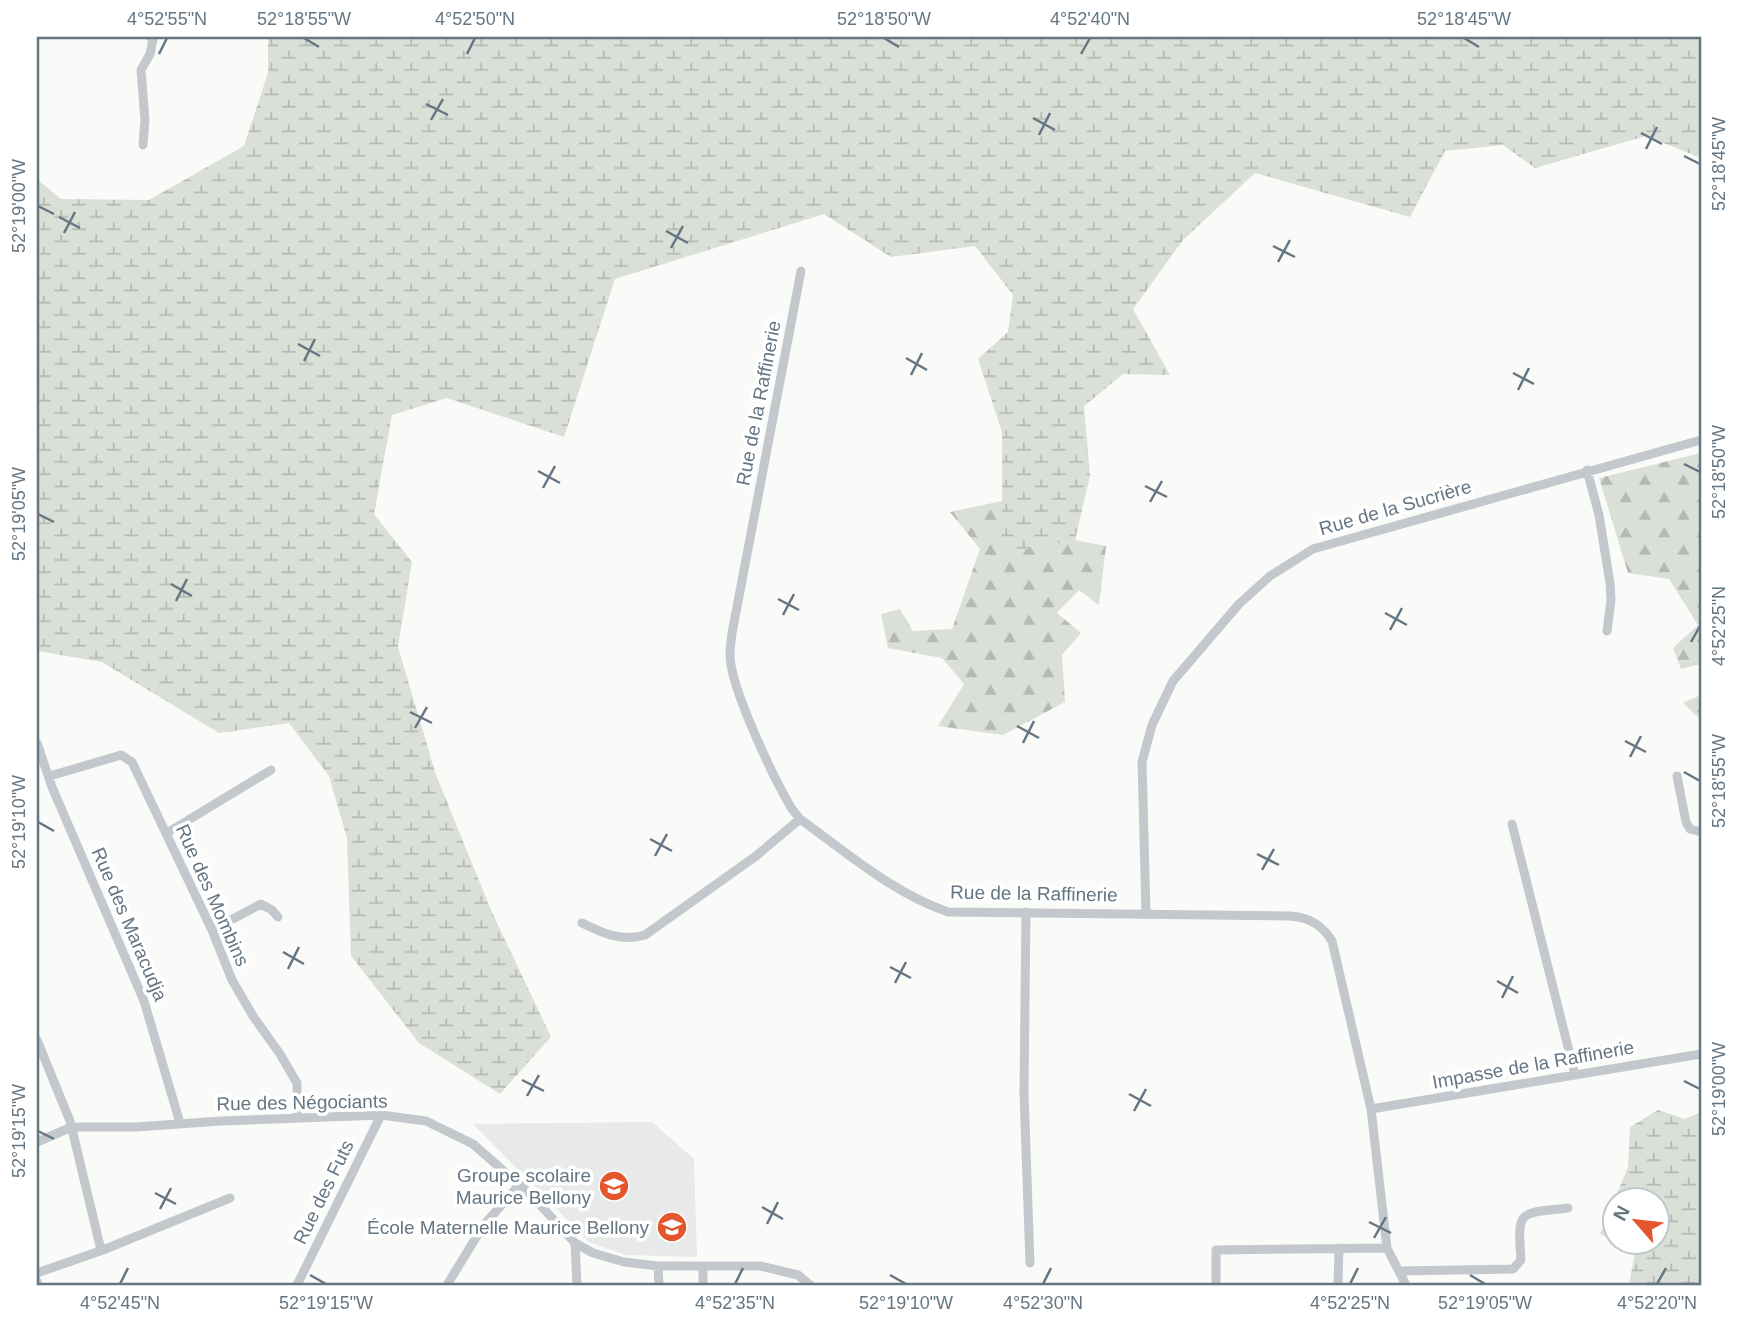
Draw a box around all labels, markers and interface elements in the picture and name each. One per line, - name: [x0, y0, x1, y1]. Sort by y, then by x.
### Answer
- text: 4°52'55"N: [127, 9, 207, 29]
- text: 52°18'55"W: [257, 9, 351, 29]
- text: 4°52'50"N: [435, 9, 515, 29]
- text: 52°18'50"W: [837, 9, 931, 29]
- text: 4°52'40"N: [1050, 9, 1130, 29]
- text: 52°18'45"W: [1417, 9, 1511, 29]
- text: 52°18'45"W: [1709, 117, 1729, 211]
- text: 52°19'00"W: [9, 159, 29, 253]
- street label: Rue de la Raffinerie: [732, 319, 785, 487]
- text: 52°18'50"W: [1709, 425, 1729, 519]
- text: 52°19'05"W: [9, 467, 29, 561]
- street label: Rue de la Sucrière: [1317, 476, 1474, 539]
- text: 4°52'25"N: [1709, 586, 1729, 666]
- text: 52°18'55"W: [1709, 734, 1729, 828]
- text: 52°19'10"W: [9, 775, 29, 869]
- street label: Rue des Mombins: [172, 821, 253, 969]
- street label: Rue des Maracudja: [88, 844, 172, 1005]
- street label: Rue de la Raffinerie: [950, 882, 1118, 905]
- street label: Impasse de la Raffinerie: [1431, 1036, 1636, 1093]
- text: 52°19'00"W: [1709, 1042, 1729, 1136]
- text: 52°19'15"W: [9, 1084, 29, 1178]
- street label: Rue des Négociants: [216, 1091, 388, 1114]
- street label: Rue des Futs: [289, 1137, 358, 1248]
- place label: Groupe scolaire Maurice Bellony: [456, 1165, 591, 1208]
- school or university icon: Groupe scolaire Maurice Bellony: [597, 1169, 631, 1203]
- north arrow: [1602, 1186, 1672, 1256]
- text: N: [1609, 1202, 1634, 1224]
- school or university icon: École Maternelle Maurice Bellony: [655, 1210, 689, 1244]
- place label: École Maternelle Maurice Bellony: [367, 1217, 649, 1238]
- text: 4°52'45"N: [80, 1293, 160, 1313]
- text: 52°19'15"W: [279, 1293, 373, 1313]
- text: 4°52'35"N: [695, 1293, 775, 1313]
- text: 52°19'10"W: [859, 1293, 953, 1313]
- text: 4°52'30"N: [1003, 1293, 1083, 1313]
- text: 4°52'25"N: [1310, 1293, 1390, 1313]
- text: 52°19'05"W: [1438, 1293, 1532, 1313]
- text: 4°52'20"N: [1617, 1293, 1697, 1313]

